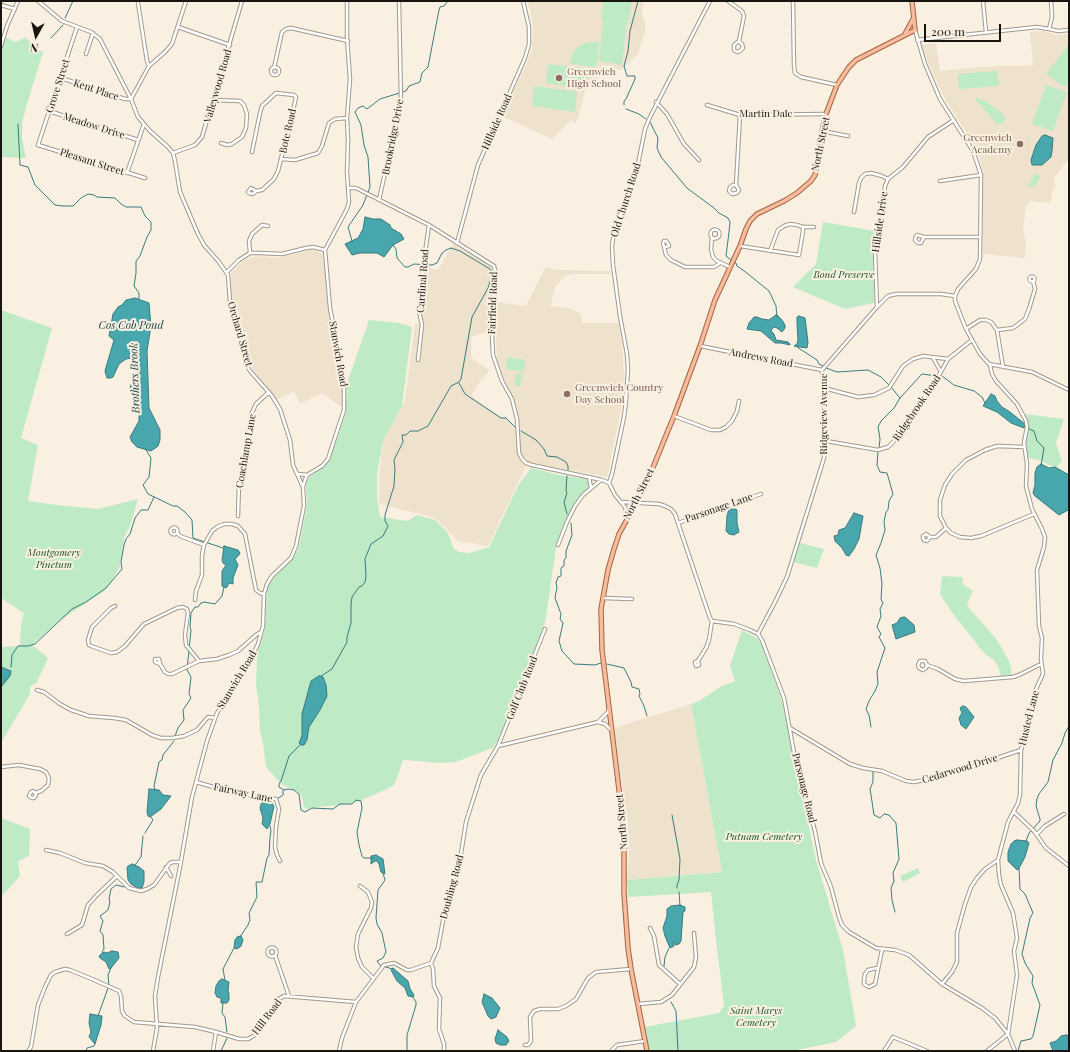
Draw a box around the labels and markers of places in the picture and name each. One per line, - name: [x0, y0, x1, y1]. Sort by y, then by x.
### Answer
- place label: Greenwich High School: [567, 66, 621, 90]
- marker: Greenwich High School: [554, 73, 564, 83]
- place label: Greenwich Academy: [963, 132, 1012, 156]
- marker: Greenwich Academy: [1015, 139, 1025, 149]
- place label: Greenwich Country Day School: [575, 382, 663, 406]
- marker: Greenwich Country Day School: [562, 389, 572, 399]

